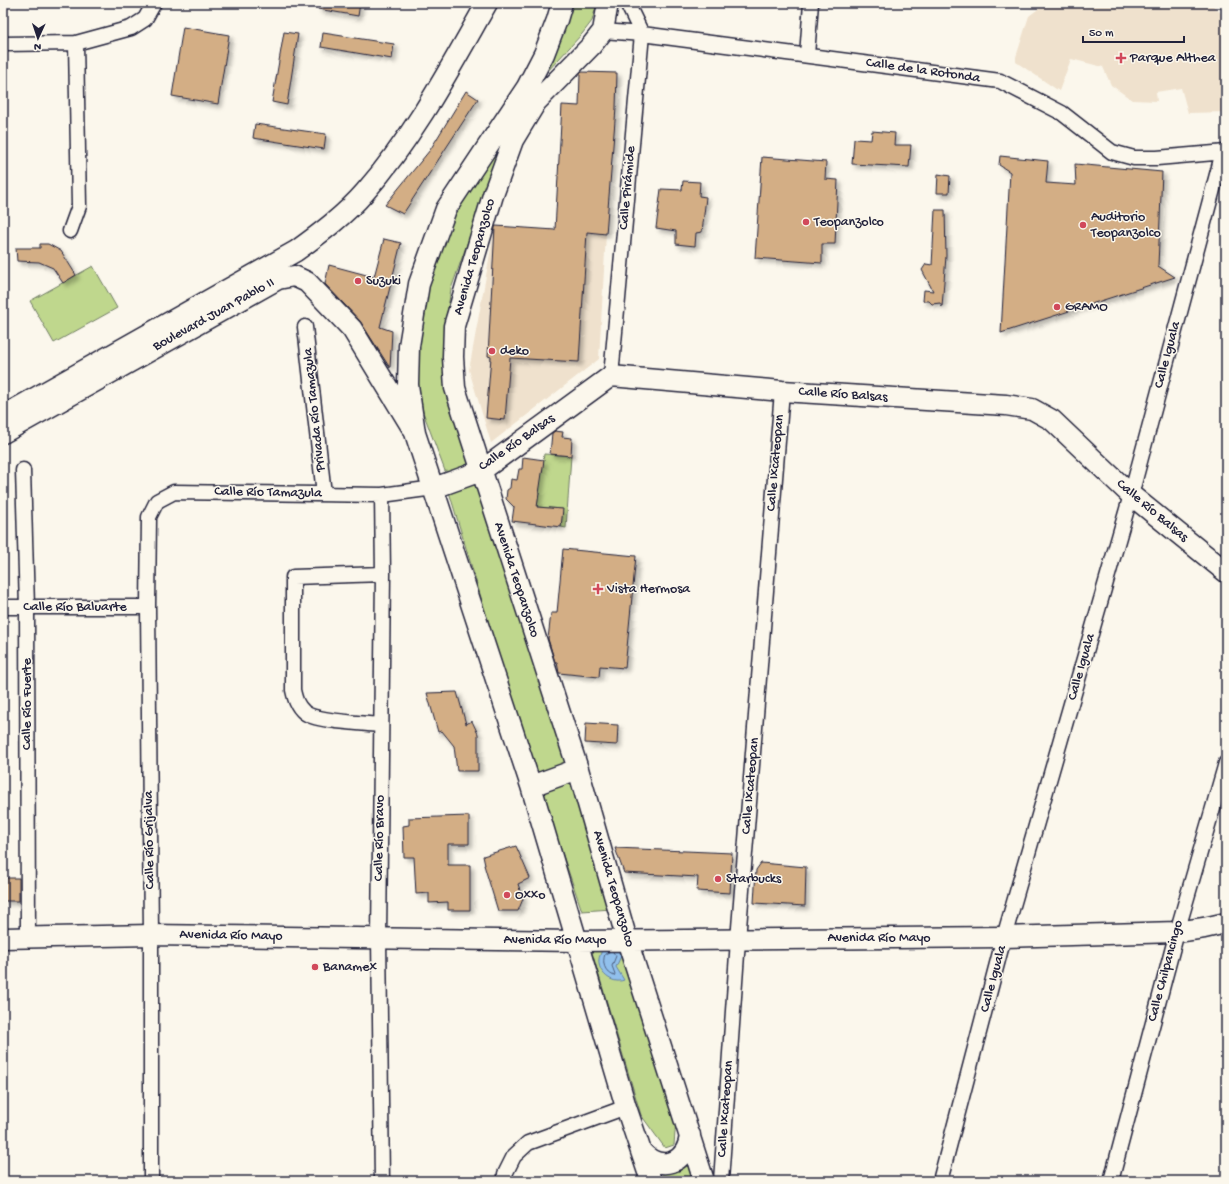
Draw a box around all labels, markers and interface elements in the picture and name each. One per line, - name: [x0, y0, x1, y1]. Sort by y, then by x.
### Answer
- north arrow: [18, 18, 58, 58]
- scale bar: [1083, 18, 1184, 44]
- text: 50 m: [1089, 27, 1114, 41]
- text: N: [34, 40, 41, 52]
- place label: Parque Althea: [1129, 50, 1217, 67]
- marker: Parque Althea: [1115, 52, 1127, 64]
- street label: Calle de la Rotonda: [865, 55, 982, 88]
- street label: Calle Pirámide: [616, 145, 640, 231]
- street label: Avenida Teopanzolco: [450, 197, 500, 317]
- place label: Auditorio Teopanzolco: [1090, 209, 1161, 242]
- place label: Teopanzolco: [813, 214, 884, 231]
- marker: Teopanzolco: [801, 217, 811, 227]
- marker: Auditorio Teopanzolco: [1078, 220, 1088, 230]
- place label: Suzuki: [366, 273, 401, 290]
- street label: Boulevard Juan Pablo II: [149, 274, 278, 356]
- marker: Suzuki: [353, 276, 363, 286]
- place label: GRAMO: [1065, 299, 1108, 316]
- marker: GRAMO: [1052, 302, 1062, 312]
- street label: Calle Iguala: [1151, 318, 1185, 390]
- place label: deko: [500, 343, 529, 360]
- street label: Privada Río Tamazula: [300, 346, 330, 474]
- marker: deko: [487, 346, 497, 356]
- street label: Calle Río Balsas: [798, 383, 889, 407]
- street label: Calle Río Balsas: [476, 410, 559, 476]
- street label: Calle Ixcateopan: [763, 414, 789, 512]
- street label: Calle Río Balsas: [1112, 476, 1192, 547]
- street label: Calle Río Tamazula: [214, 484, 323, 502]
- street label: Avenida Teopanzolco: [489, 520, 543, 640]
- place label: Vista Hermosa: [606, 581, 691, 598]
- marker: Vista Hermosa: [592, 583, 604, 595]
- street label: Calle Río Baluarte: [23, 599, 127, 616]
- street label: Calle Iguala: [1064, 631, 1100, 702]
- street label: Calle Río Fuerte: [19, 657, 36, 750]
- street label: Calle Ixcateopan: [738, 737, 764, 835]
- street label: Calle Río Grijalva: [141, 789, 159, 890]
- street label: Calle Río Bravo: [371, 795, 389, 881]
- street label: Avenida Teopanzolco: [588, 829, 638, 949]
- place label: Starbucks: [726, 871, 782, 888]
- marker: Starbucks: [713, 874, 723, 884]
- place label: Oxxo: [515, 887, 545, 904]
- marker: Oxxo: [502, 890, 512, 900]
- street label: Calle Chilpancingo: [1144, 918, 1188, 1024]
- street label: Avenida Río Mayo: [179, 927, 283, 945]
- street label: Avenida Río Mayo: [827, 930, 931, 947]
- street label: Avenida Río Mayo: [503, 932, 607, 949]
- street label: Calle Iguala: [977, 942, 1011, 1014]
- place label: Banamex: [322, 959, 378, 976]
- marker: Banamex: [310, 962, 320, 972]
- street label: Calle Ixcateopan: [714, 1060, 738, 1158]

